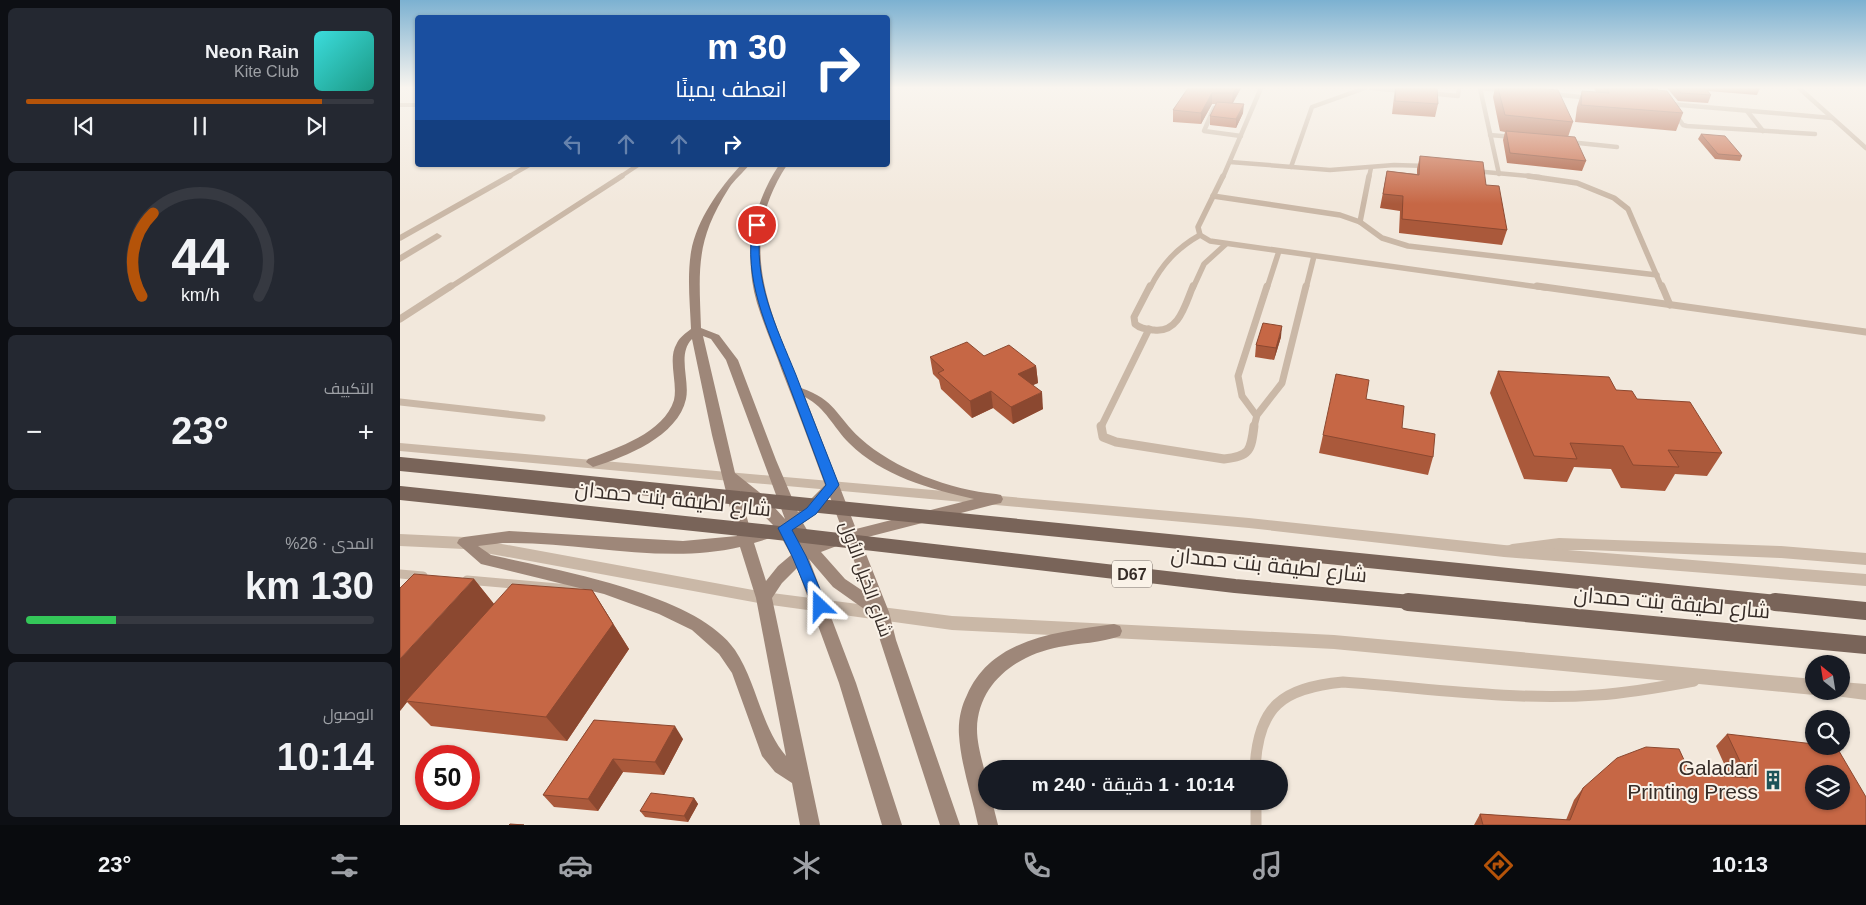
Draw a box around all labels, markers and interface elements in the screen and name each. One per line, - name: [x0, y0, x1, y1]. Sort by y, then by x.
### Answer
- text: 30 m: [707, 27, 787, 66]
- icon: right: [805, 35, 870, 100]
- text: Neon Rain: [205, 41, 299, 62]
- text: Kite Club: [234, 63, 299, 80]
- text: انعطف يمينًا: [675, 77, 787, 102]
- icon: previous: [70, 112, 98, 140]
- icon: pause: [186, 112, 214, 140]
- icon: next: [302, 112, 330, 140]
- icon: left: [559, 130, 587, 158]
- icon: ahead: [612, 130, 640, 158]
- icon: ahead: [665, 130, 693, 158]
- icon: right: [718, 130, 746, 158]
- pin: [736, 204, 778, 246]
- icon: arrive: [743, 211, 771, 239]
- text: 44: [171, 228, 229, 286]
- text: km/h: [181, 285, 219, 305]
- text: التكييف: [324, 380, 374, 397]
- text: 23°: [171, 410, 229, 452]
- text: −: [26, 416, 42, 447]
- text: +: [358, 416, 374, 447]
- street label: شارع لطيفة بنت حمدان: [574, 477, 772, 523]
- street label: شارع الخيل الأول: [834, 518, 896, 640]
- text: المدى · 26%: [285, 535, 374, 552]
- street label: شارع لطيفة بنت حمدان: [1170, 543, 1368, 589]
- road number: D67: [1112, 560, 1152, 588]
- text: 130 km: [245, 565, 374, 607]
- position arrow: [793, 579, 845, 631]
- street label: شارع لطيفة بنت حمدان: [1573, 582, 1771, 626]
- north arrow: [1805, 655, 1850, 700]
- map controls: [1805, 655, 1850, 810]
- text: الوصول: [323, 706, 374, 723]
- button: search: [1805, 710, 1850, 755]
- text: 10:14: [277, 736, 374, 778]
- speed limit sign: 50: [415, 745, 480, 810]
- place label: Galadari Printing Press: [1627, 756, 1758, 803]
- button: layers: [1805, 765, 1850, 810]
- building icon: Galadari Printing Press: [1762, 769, 1784, 791]
- text: 10:14 · 1 دقيقة · 240 m: [1032, 774, 1234, 795]
- icon: filters: [327, 848, 362, 883]
- icon: car: [558, 848, 593, 883]
- icon: climate: [789, 848, 824, 883]
- icon: phone: [1019, 848, 1054, 883]
- icon: music: [1250, 848, 1285, 883]
- icon: directions: [1481, 848, 1516, 883]
- text: 23°: [98, 852, 131, 877]
- text: 10:13: [1712, 852, 1768, 877]

